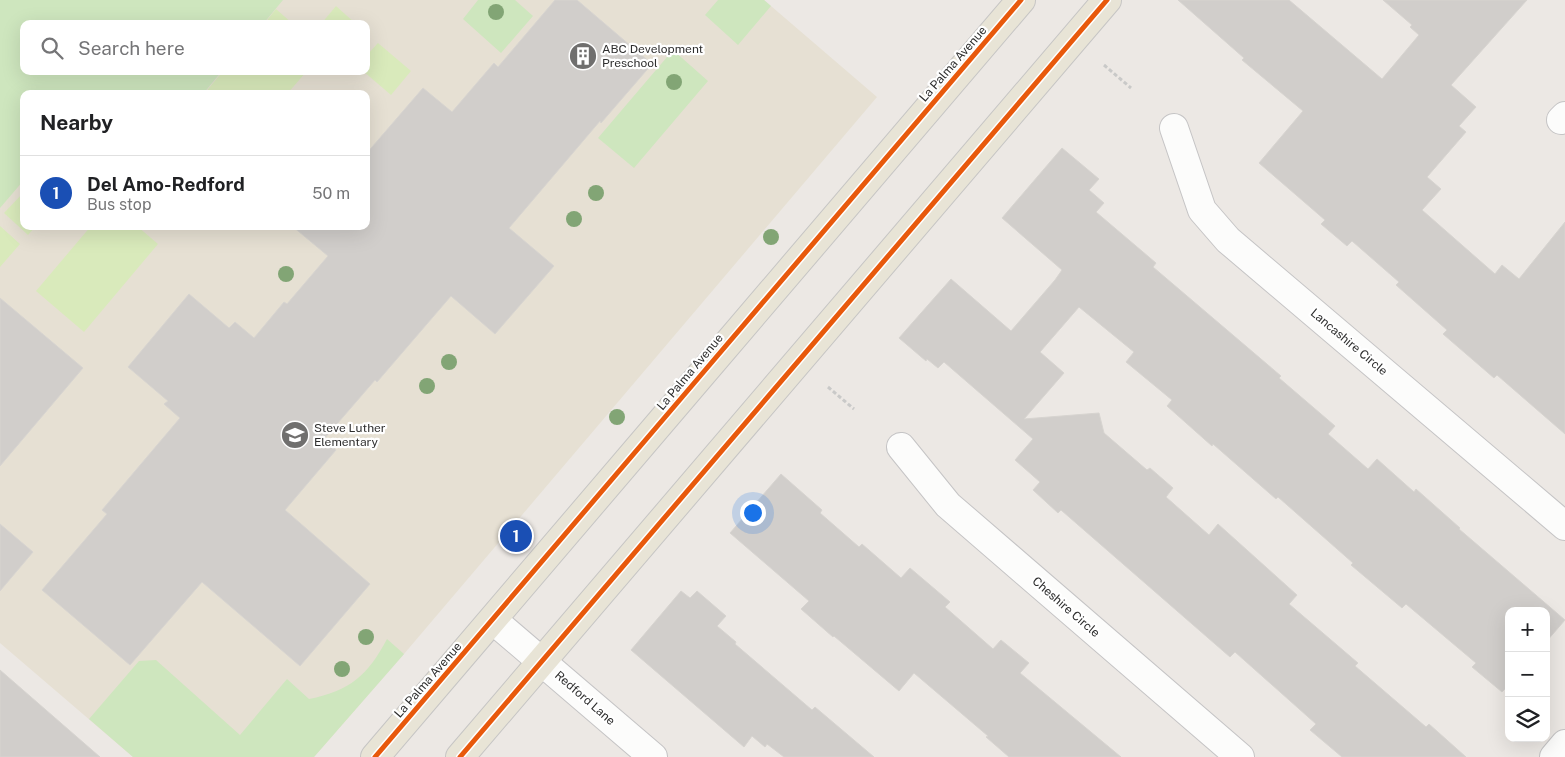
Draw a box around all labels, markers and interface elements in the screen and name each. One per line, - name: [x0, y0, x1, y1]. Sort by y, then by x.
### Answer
- search box: [20, 20, 370, 75]
- street label: La Palma Avenue: [917, 23, 990, 105]
- icon: search: [38, 34, 66, 62]
- text: Search here: [78, 37, 185, 59]
- building icon: ABC Development Preschool: [568, 41, 598, 71]
- place label: ABC Development Preschool: [602, 42, 704, 70]
- text: Nearby: [40, 110, 113, 135]
- text: Del Amo-Redford: [87, 173, 245, 195]
- text: 1: [53, 184, 59, 203]
- text: 50 m: [312, 184, 350, 203]
- text: Bus stop: [87, 195, 151, 214]
- street label: Lancashire Circle: [1308, 306, 1390, 378]
- street label: La Palma Avenue: [654, 331, 726, 413]
- school or university icon: Steve Luther Elementary: [280, 420, 310, 450]
- place label: Steve Luther Elementary: [314, 421, 386, 449]
- your location: [740, 500, 766, 526]
- pin: 1: [500, 517, 532, 555]
- street label: Cheshire Circle: [1029, 574, 1103, 640]
- map controls: [1505, 607, 1550, 742]
- button: +: [1505, 607, 1550, 652]
- street label: La Palma Avenue: [392, 639, 465, 721]
- button: −: [1505, 652, 1550, 697]
- street label: Redford Lane: [552, 668, 618, 728]
- button: layers: [1505, 697, 1550, 742]

